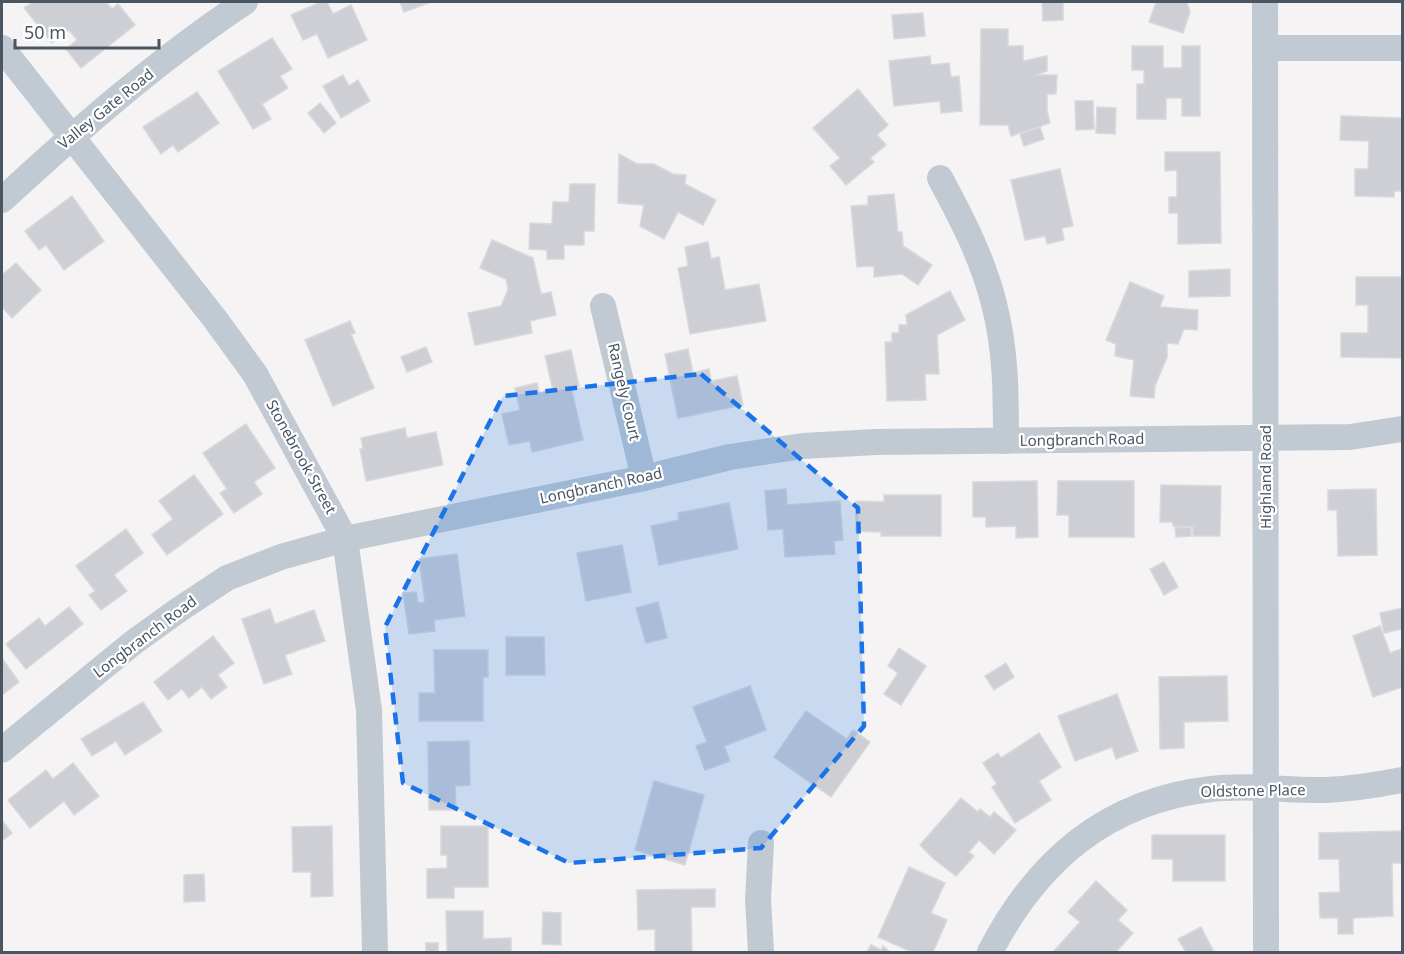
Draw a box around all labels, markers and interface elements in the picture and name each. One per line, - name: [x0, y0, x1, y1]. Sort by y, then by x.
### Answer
- scale bar: [15, 12, 159, 50]
- text: 50 m: [24, 20, 66, 44]
- street label: Valley Gate Road: [53, 63, 157, 153]
- street label: Rangely Court: [604, 341, 646, 443]
- street label: Stonebrook Street: [262, 396, 342, 518]
- street label: Highland Road: [1255, 425, 1275, 529]
- street label: Longbranch Road: [1019, 428, 1144, 450]
- street label: Longbranch Road: [538, 462, 664, 508]
- street label: Longbranch Road: [89, 591, 200, 682]
- street label: Oldstone Place: [1200, 779, 1306, 801]

